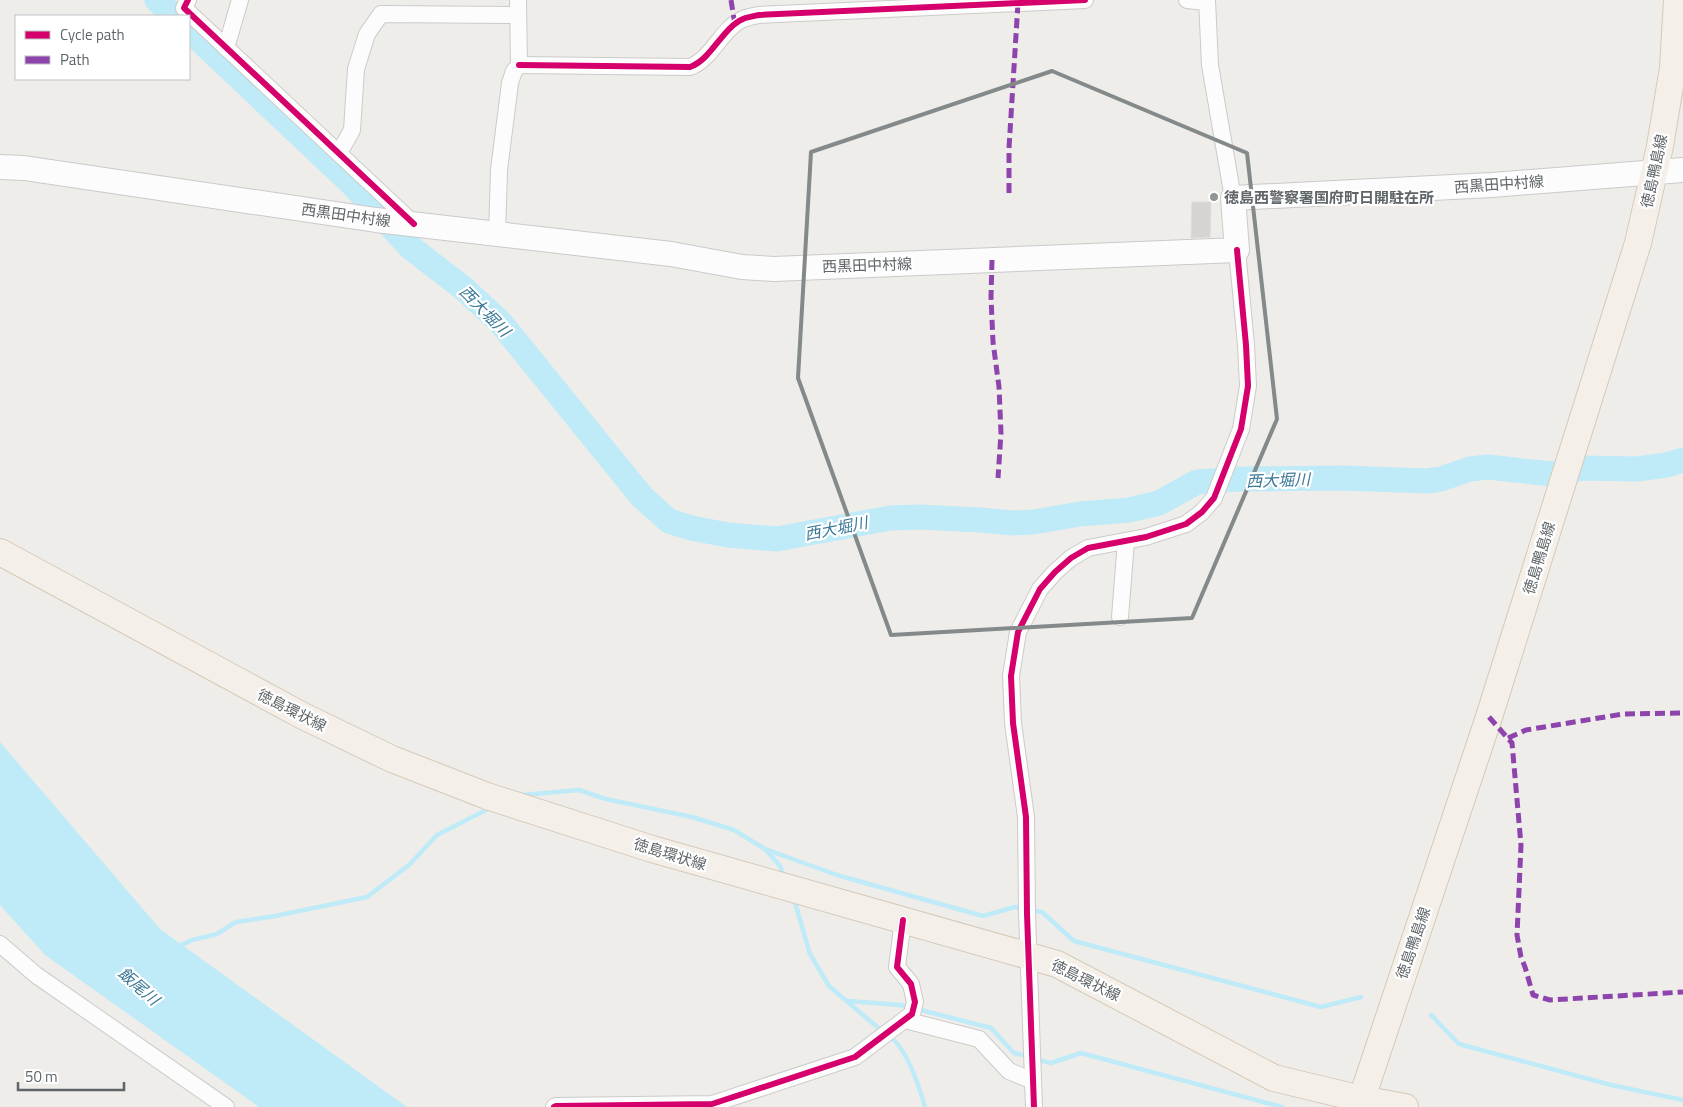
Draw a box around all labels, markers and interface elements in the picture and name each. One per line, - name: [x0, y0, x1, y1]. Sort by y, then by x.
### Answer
- legend: [15, 15, 190, 80]
- text: Cycle path: [60, 23, 125, 46]
- text: Path: [60, 48, 90, 71]
- street label: 徳島鴨島線: [1635, 132, 1673, 210]
- street label: 西黒田中村線: [1453, 169, 1545, 199]
- place label: 徳島西警察署国府町日開駐在所: [1224, 186, 1434, 209]
- marker: 徳島西警察署国府町日開駐在所: [1208, 191, 1220, 203]
- street label: 西黒田中村線: [300, 197, 392, 233]
- street label: 西黒田中村線: [822, 252, 912, 278]
- water label: 西大堀川: [454, 280, 518, 344]
- water label: 西大堀川: [1246, 467, 1312, 493]
- water label: 西大堀川: [802, 510, 872, 546]
- street label: 徳島鴨島線: [1517, 519, 1561, 597]
- street label: 徳島環状線: [253, 683, 331, 737]
- street label: 徳島環状線: [631, 832, 709, 876]
- street label: 徳島鴨島線: [1390, 904, 1436, 982]
- street label: 徳島環状線: [1047, 953, 1125, 1007]
- water label: 飯尾川: [113, 961, 166, 1012]
- scale bar: [18, 1060, 124, 1092]
- text: 50 m: [25, 1065, 58, 1088]

